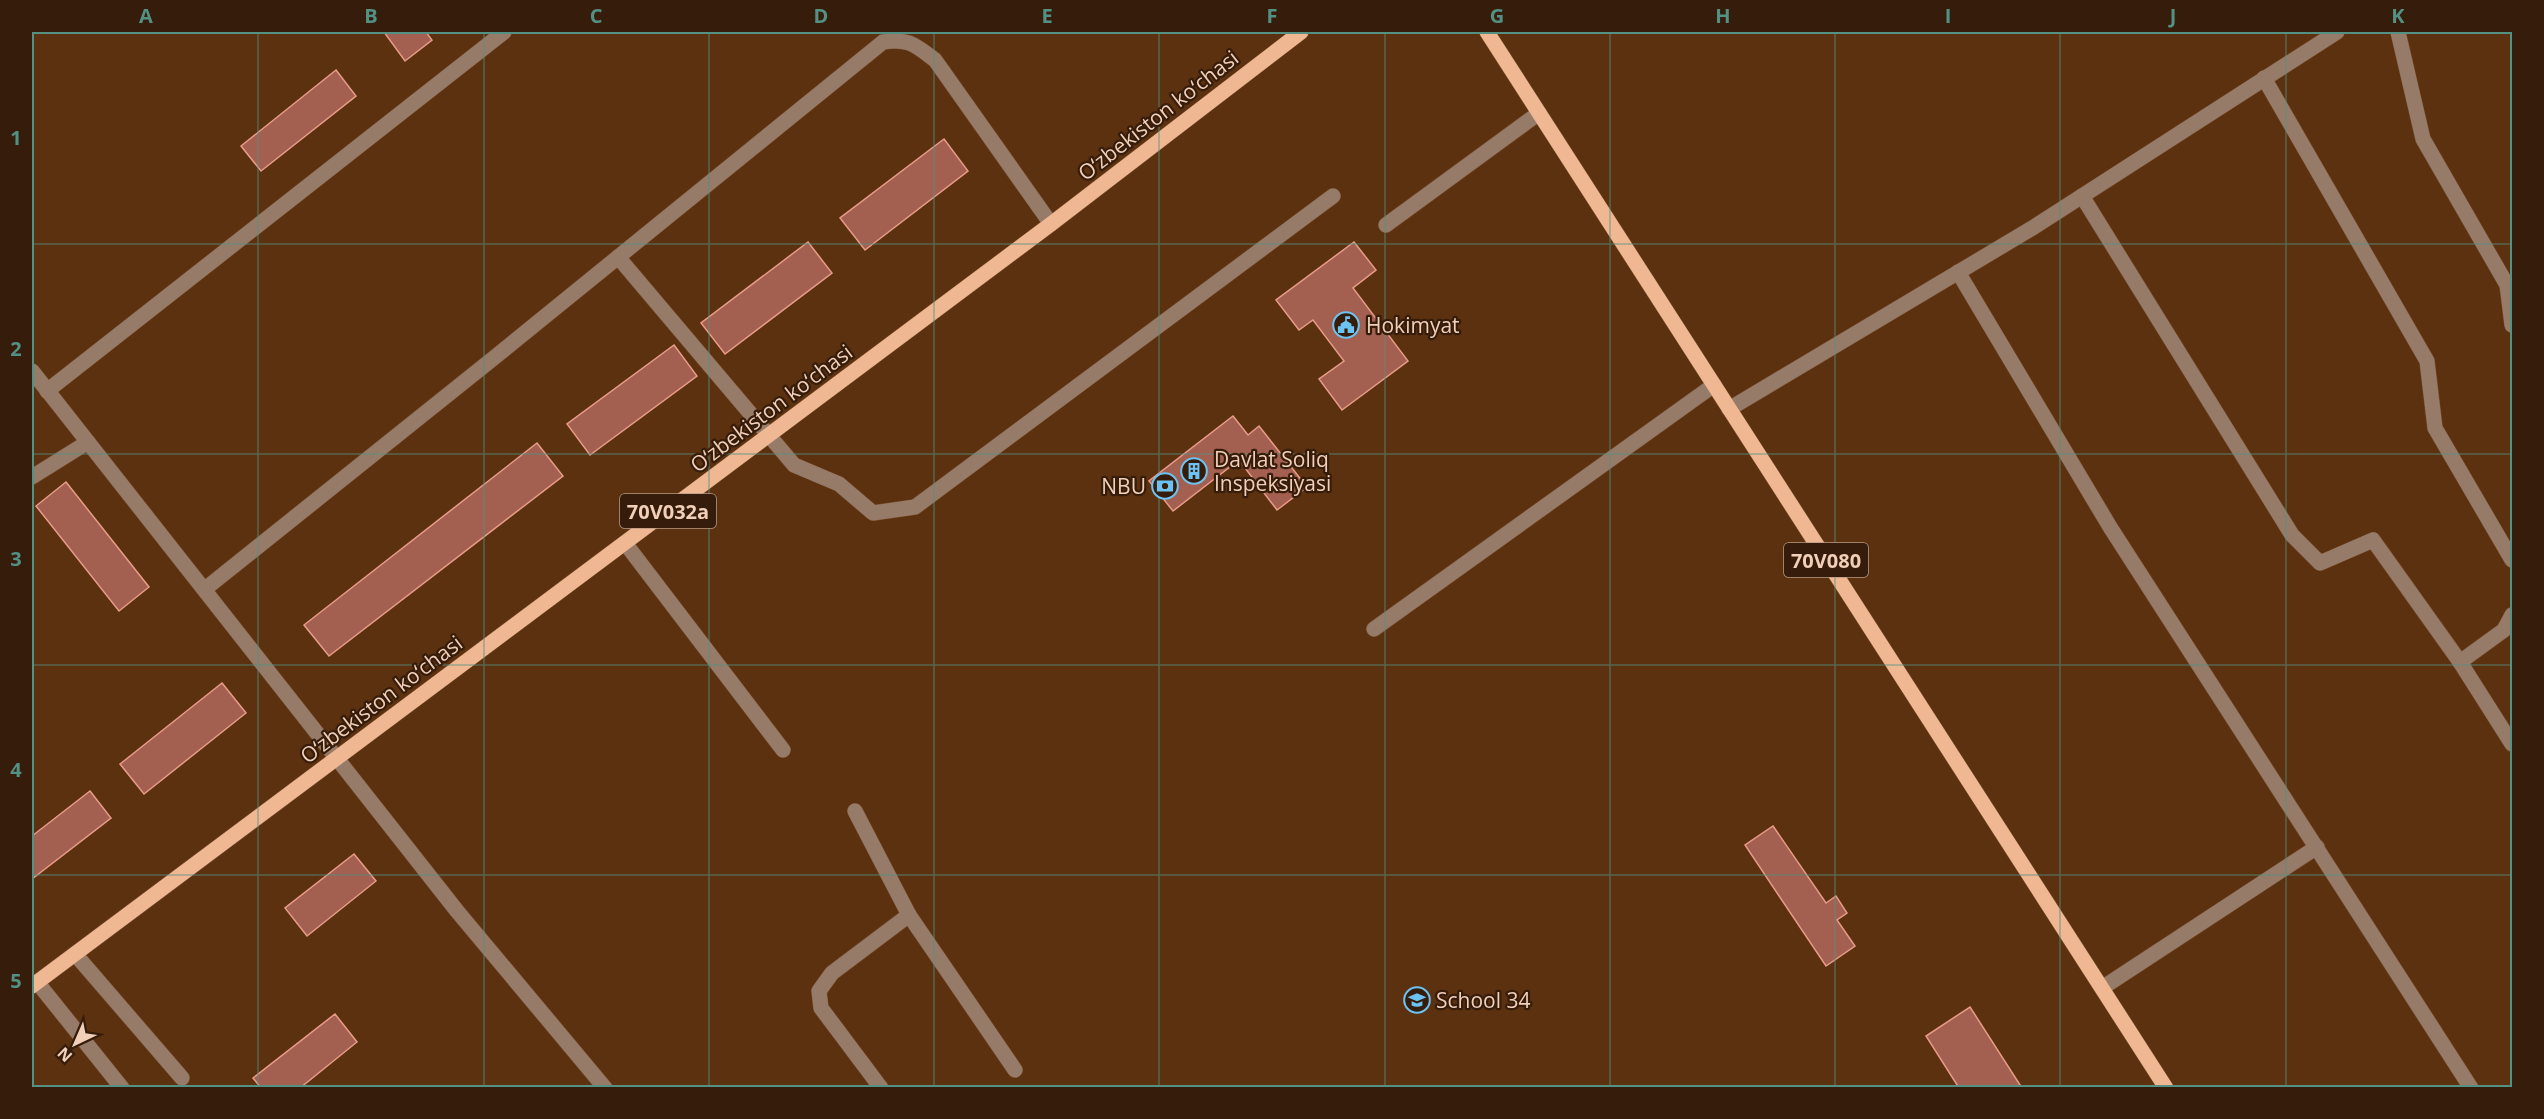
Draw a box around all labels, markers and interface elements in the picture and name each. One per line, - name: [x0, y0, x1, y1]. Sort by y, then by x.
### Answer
- text: A: [139, 2, 153, 29]
- text: B: [364, 2, 378, 29]
- text: C: [590, 2, 603, 29]
- text: D: [814, 2, 828, 29]
- text: E: [1041, 2, 1053, 29]
- text: F: [1267, 2, 1277, 29]
- text: G: [1490, 2, 1504, 29]
- text: H: [1715, 2, 1731, 29]
- text: I: [1945, 2, 1951, 29]
- text: J: [2168, 2, 2176, 29]
- text: K: [2391, 2, 2405, 29]
- street label: O‘zbekiston ko‘chasi: [1072, 44, 1244, 186]
- text: 1: [10, 124, 22, 151]
- public building icon: Hokimyat: [1331, 310, 1361, 340]
- place label: Hokimyat: [1366, 311, 1460, 339]
- text: 2: [10, 335, 22, 362]
- street label: O‘zbekiston ko‘chasi: [684, 338, 858, 478]
- place label: Davlat Soliq Inspeksiyasi: [1214, 445, 1331, 497]
- building icon: Davlat Soliq Inspeksiyasi: [1179, 456, 1209, 486]
- bank icon: NBU: [1150, 471, 1180, 501]
- place label: NBU: [1101, 472, 1146, 500]
- road number: 70V032a: [620, 494, 716, 528]
- road number: 70V080: [1784, 543, 1868, 577]
- text: 3: [10, 545, 22, 572]
- street label: O‘zbekiston ko‘chasi: [294, 629, 468, 769]
- text: 4: [10, 756, 22, 783]
- text: 5: [10, 967, 22, 994]
- school or university icon: School 34: [1402, 985, 1432, 1015]
- place label: School 34: [1436, 986, 1531, 1014]
- north arrow: [45, 1014, 105, 1074]
- text: N: [52, 1042, 77, 1067]

